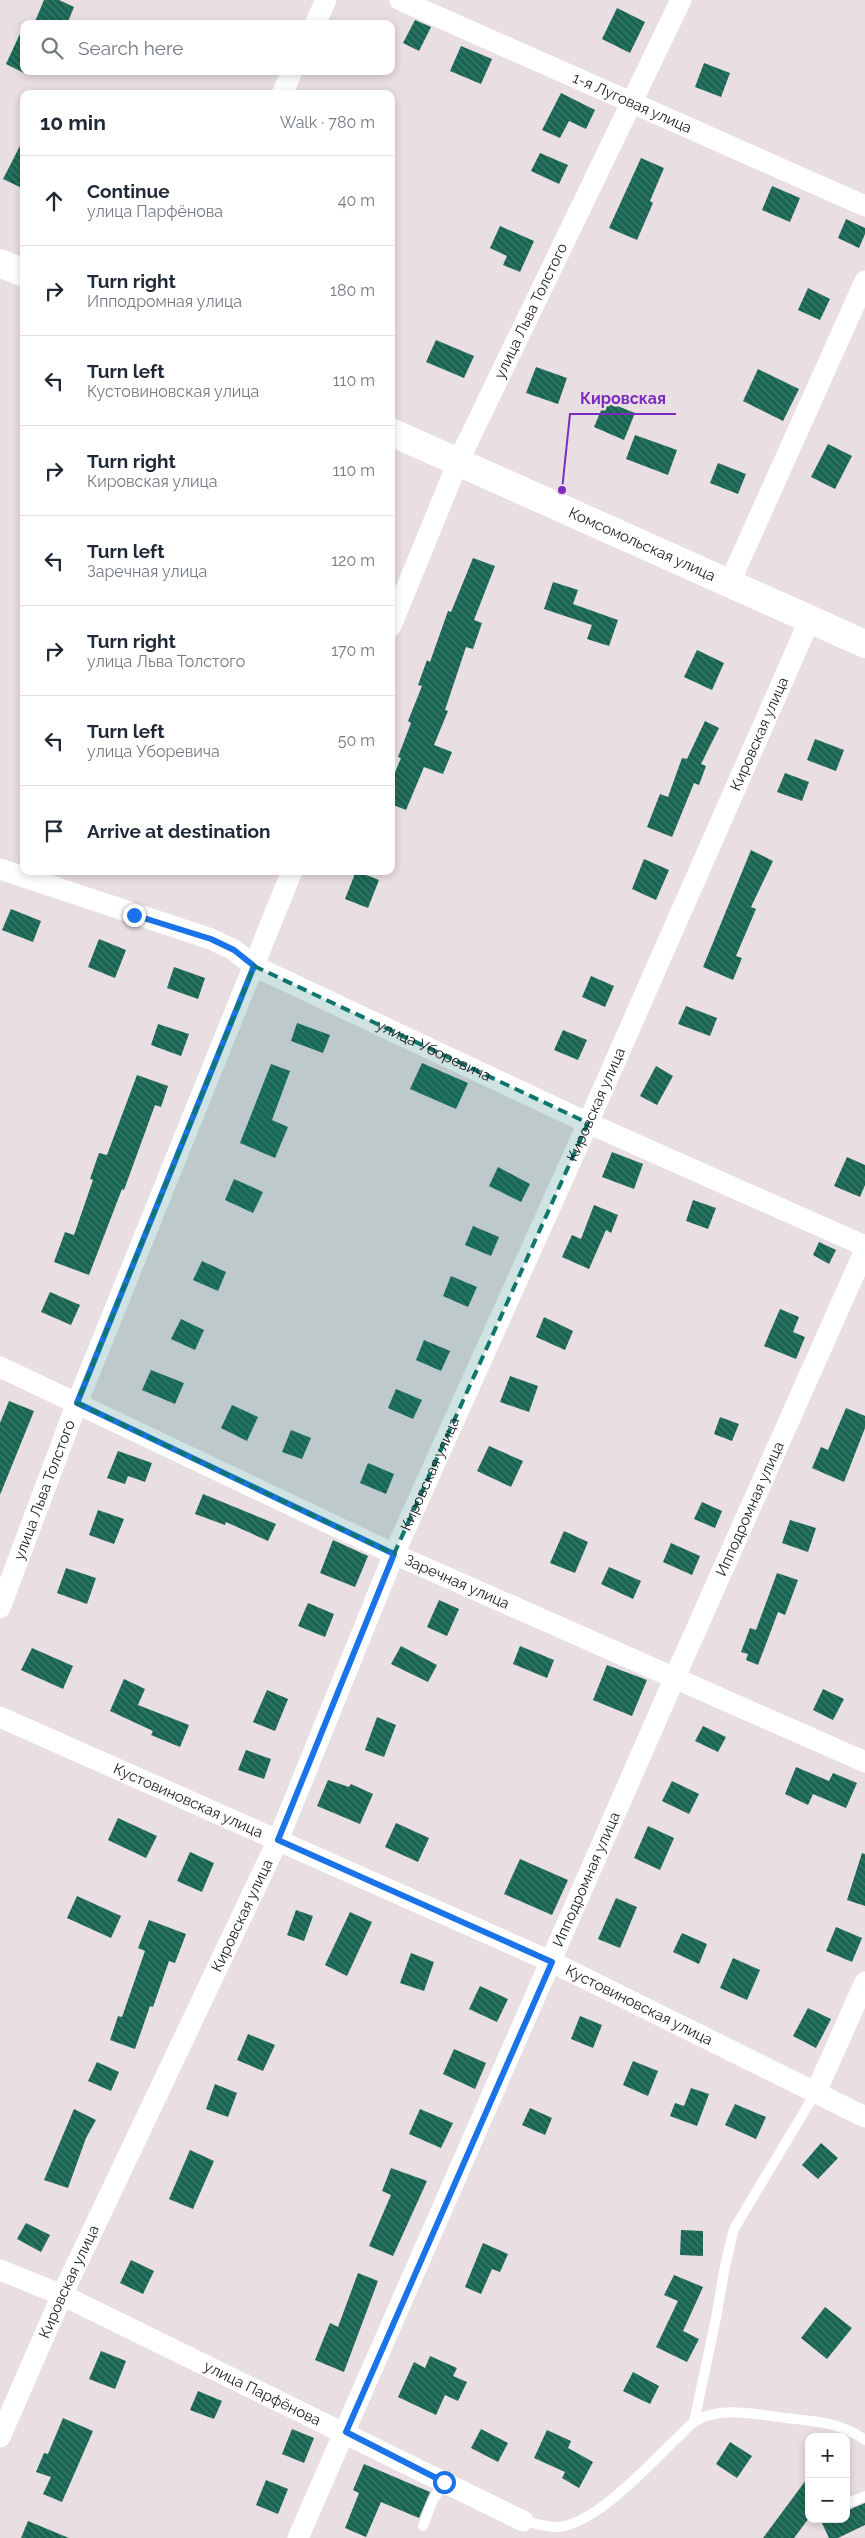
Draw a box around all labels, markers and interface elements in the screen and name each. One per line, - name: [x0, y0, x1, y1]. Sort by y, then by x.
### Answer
- search box: [20, 20, 395, 75]
- icon: search: [38, 34, 66, 62]
- text: Search here: [78, 37, 184, 59]
- street label: 1-я Луговая улица: [570, 69, 694, 137]
- text: 10 min: [40, 110, 106, 135]
- text: Walk · 780 m: [280, 113, 375, 132]
- text: Continue: [87, 180, 170, 202]
- icon: ahead: [40, 187, 68, 215]
- text: 40 m: [338, 191, 375, 210]
- text: улица Парфёнова: [87, 202, 223, 221]
- street label: улица Льва Толстого: [491, 240, 571, 382]
- text: Turn right: [87, 270, 176, 292]
- icon: right: [40, 277, 68, 305]
- text: 180 m: [330, 281, 375, 300]
- text: Ипподромная улица: [87, 292, 242, 311]
- text: Turn left: [87, 360, 164, 382]
- icon: left: [40, 367, 68, 395]
- text: 110 m: [333, 371, 375, 390]
- text: Кустовиновская улица: [87, 382, 259, 401]
- callout: Кировская: [570, 383, 676, 414]
- text: Кировская: [580, 389, 666, 408]
- text: Turn right: [87, 450, 176, 472]
- icon: right: [40, 457, 68, 485]
- text: 110 m: [333, 461, 375, 480]
- text: Кировская улица: [87, 472, 218, 491]
- street label: Комсомольская улица: [566, 504, 718, 585]
- text: Turn left: [87, 540, 164, 562]
- icon: left: [40, 547, 68, 575]
- text: 120 m: [331, 551, 375, 570]
- text: Заречная улица: [87, 562, 207, 581]
- text: Turn right: [87, 630, 176, 652]
- icon: right: [40, 637, 68, 665]
- text: 170 m: [331, 641, 375, 660]
- text: улица Льва Толстого: [87, 652, 245, 671]
- street label: Кировская улица: [726, 674, 792, 794]
- text: Turn left: [87, 720, 164, 742]
- icon: left: [40, 727, 68, 755]
- text: 50 m: [338, 731, 375, 750]
- text: улица Уборевича: [87, 742, 220, 761]
- icon: arrive: [40, 817, 68, 845]
- text: Arrive at destination: [87, 820, 271, 842]
- route end: [123, 904, 146, 927]
- street label: улица Уборевича: [374, 1016, 494, 1085]
- street label: Кировская улица: [563, 1045, 629, 1164]
- street label: Кировская улица: [397, 1414, 463, 1534]
- street label: улица Льва Толстого: [10, 1417, 79, 1563]
- street label: Ипподромная улица: [712, 1439, 788, 1579]
- street label: Заречная улица: [402, 1551, 512, 1613]
- street label: Кустовиновская улица: [111, 1760, 266, 1842]
- street label: Ипподромная улица: [549, 1809, 624, 1950]
- street label: Кировская улица: [208, 1856, 277, 1975]
- street label: Кустовиновская улица: [563, 1961, 715, 2049]
- street label: Кировская улица: [35, 2222, 103, 2341]
- street label: улица Парфёнова: [201, 2357, 324, 2429]
- map controls: [805, 2433, 850, 2523]
- button: +: [805, 2433, 850, 2478]
- route start: [433, 2471, 456, 2494]
- button: −: [805, 2478, 850, 2523]

